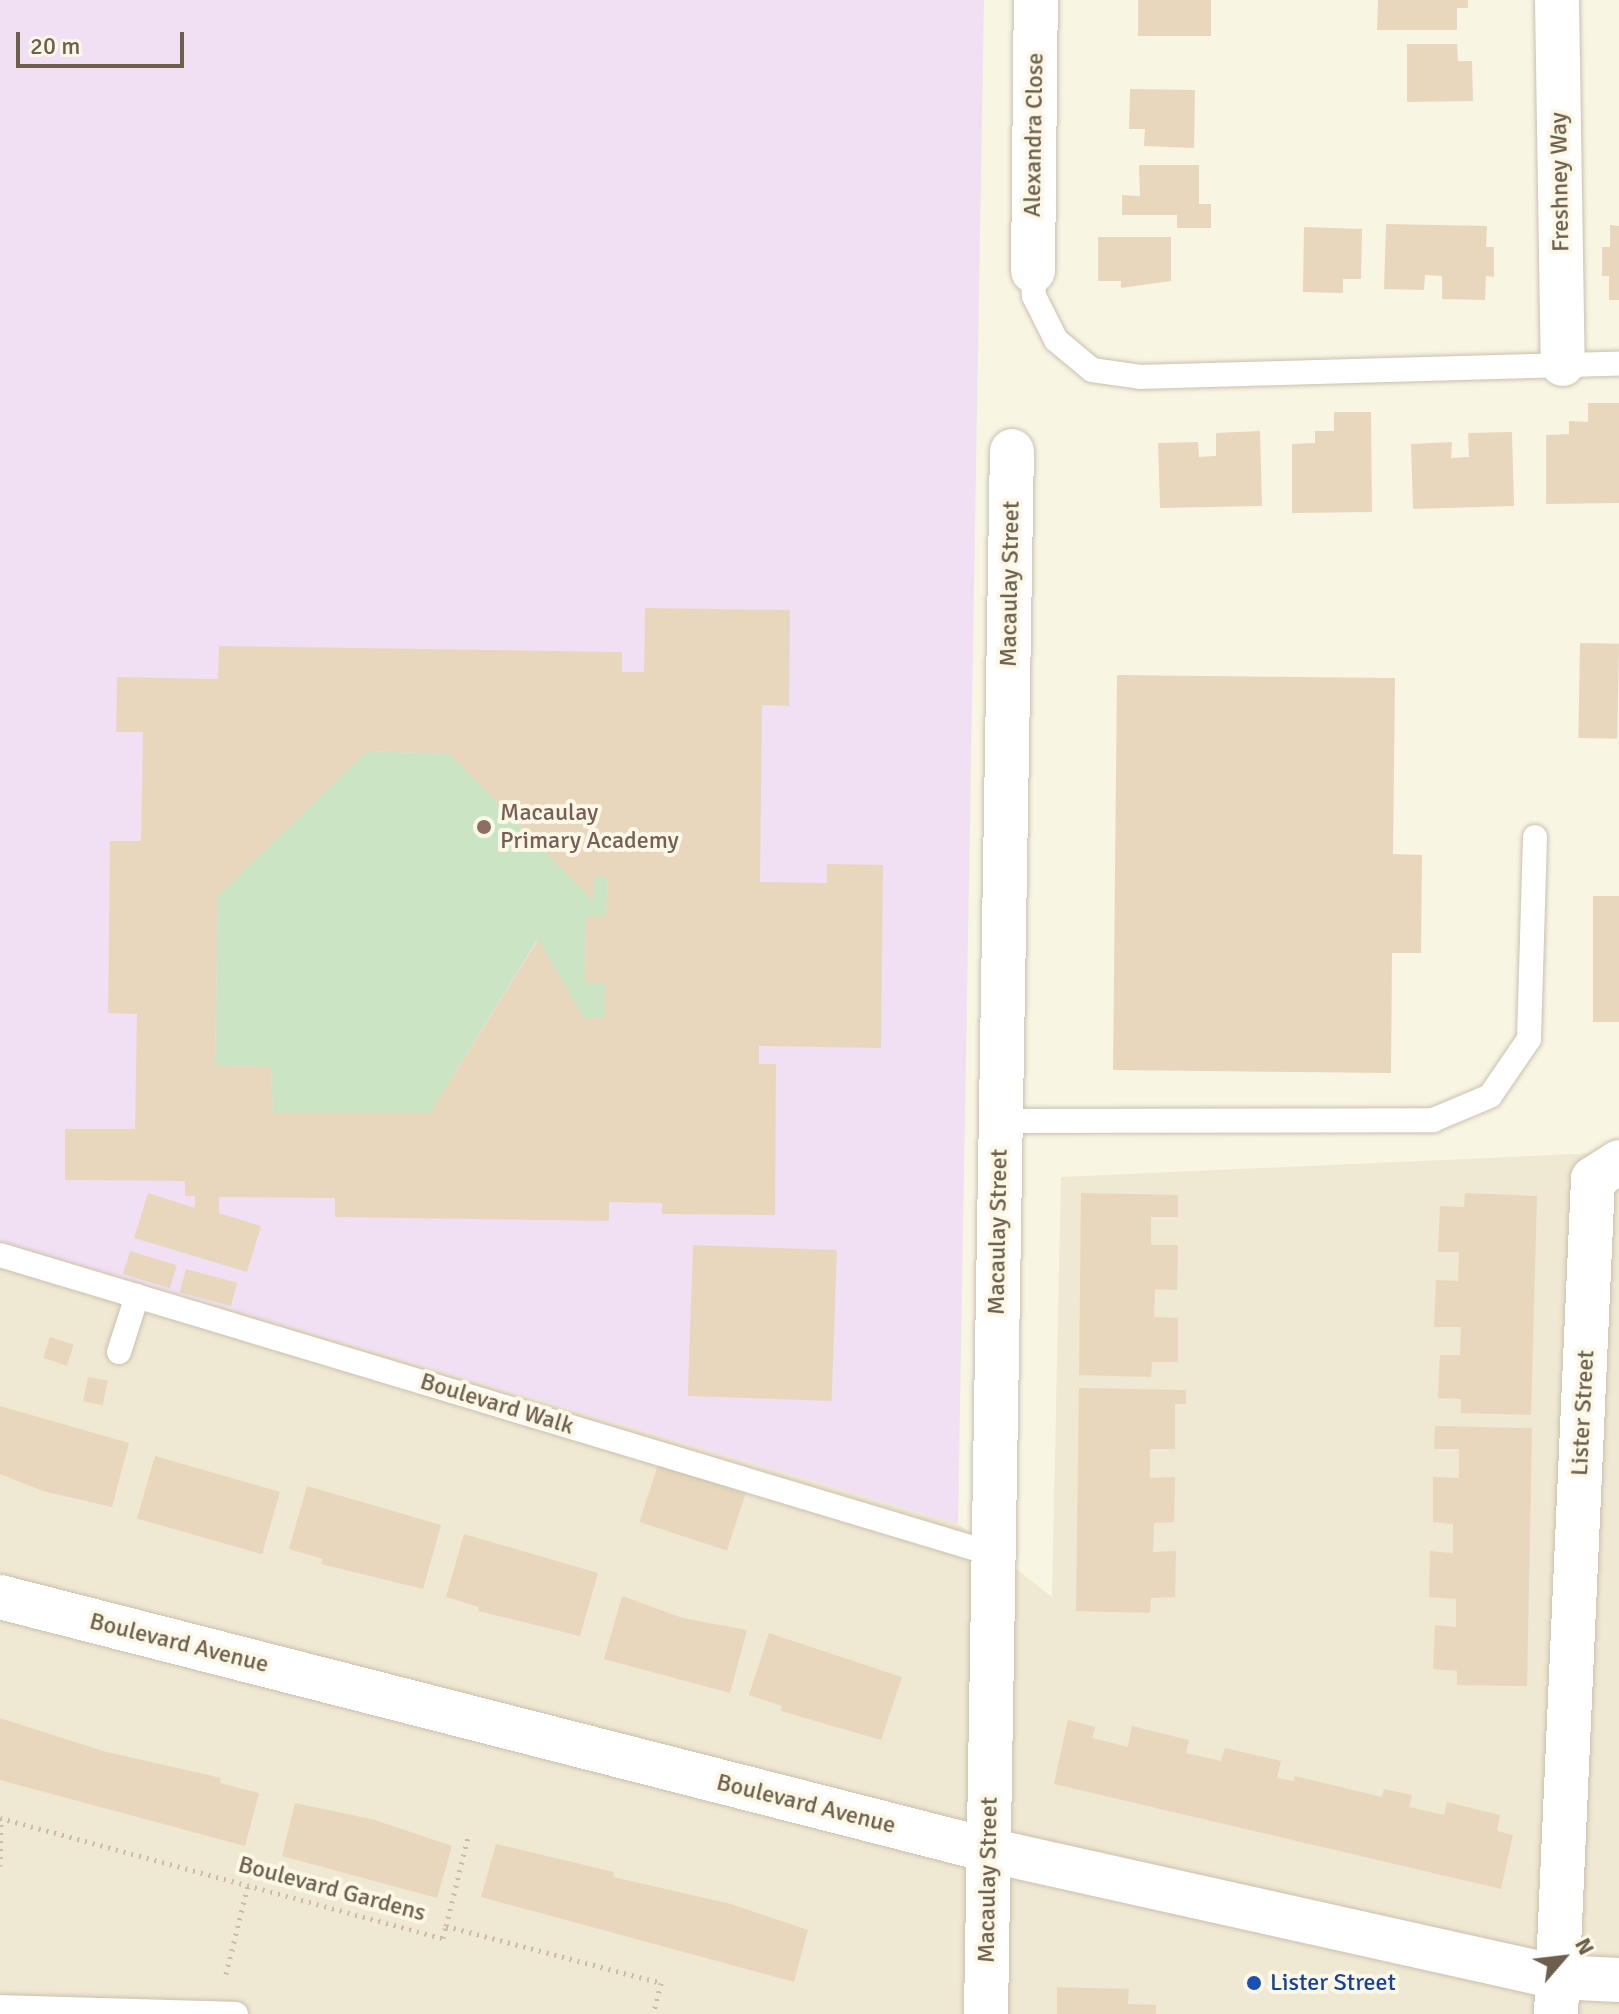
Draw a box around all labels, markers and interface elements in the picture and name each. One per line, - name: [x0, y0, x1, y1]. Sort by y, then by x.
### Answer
- scale bar: [20, 16, 188, 66]
- text: 20 m: [30, 31, 80, 61]
- street label: Alexandra Close: [1018, 53, 1050, 217]
- street label: Freshney Way: [1544, 112, 1576, 252]
- street label: Macaulay Street: [994, 501, 1026, 667]
- place label: Macaulay Primary Academy: [500, 799, 679, 855]
- marker: Macaulay Primary Academy: [475, 818, 493, 836]
- street label: Macaulay Street: [982, 1149, 1014, 1315]
- street label: Lister Street: [1565, 1349, 1601, 1477]
- street label: Boulevard Walk: [417, 1367, 577, 1441]
- street label: Boulevard Avenue: [87, 1607, 271, 1679]
- street label: Boulevard Avenue: [714, 1768, 898, 1840]
- street label: Macaulay Street: [972, 1797, 1004, 1963]
- street label: Boulevard Gardens: [235, 1850, 429, 1928]
- north arrow: [1523, 1918, 1603, 1998]
- text: N: [1569, 1933, 1600, 1960]
- place label: Lister Street: [1270, 1969, 1396, 1997]
- marker: Lister Street: [1245, 1974, 1263, 1992]

